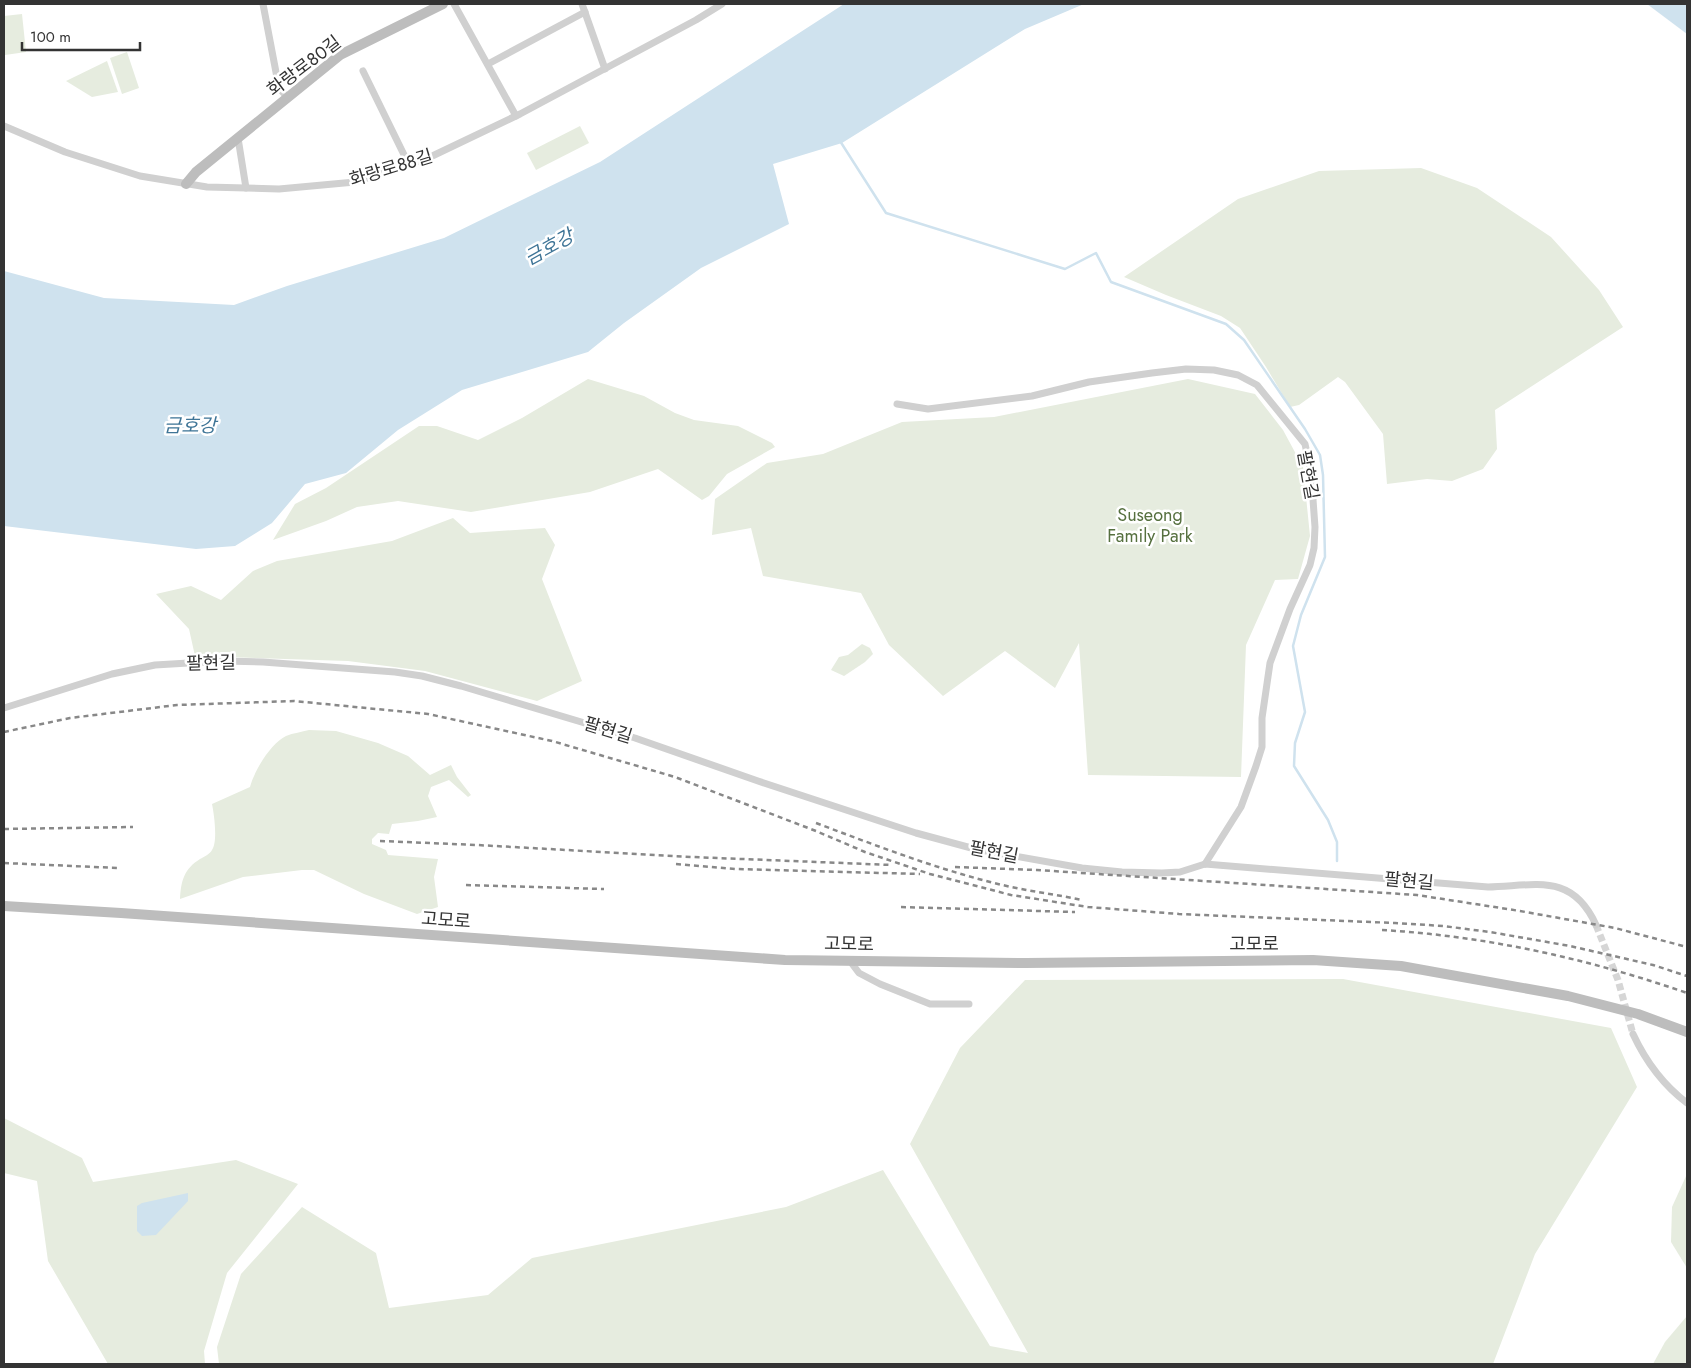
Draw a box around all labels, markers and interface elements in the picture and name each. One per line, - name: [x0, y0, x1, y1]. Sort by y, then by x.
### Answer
- scale bar: [22, 20, 140, 52]
- text: 100 m: [30, 26, 71, 48]
- street label: 화랑로80길: [261, 29, 347, 103]
- street label: 화랑로88길: [346, 143, 436, 193]
- water label: 금호강: [520, 221, 581, 272]
- water label: 금호강: [164, 412, 219, 439]
- street label: 팔현길: [1291, 448, 1325, 502]
- park label: Suseong Family Park: [1107, 502, 1193, 549]
- street label: 팔현길: [186, 650, 236, 676]
- street label: 팔현길: [580, 710, 636, 750]
- street label: 팔현길: [967, 834, 1021, 870]
- street label: 팔현길: [1383, 866, 1435, 896]
- street label: 고모로: [420, 905, 472, 935]
- street label: 고모로: [824, 931, 874, 957]
- street label: 고모로: [1229, 931, 1279, 957]

